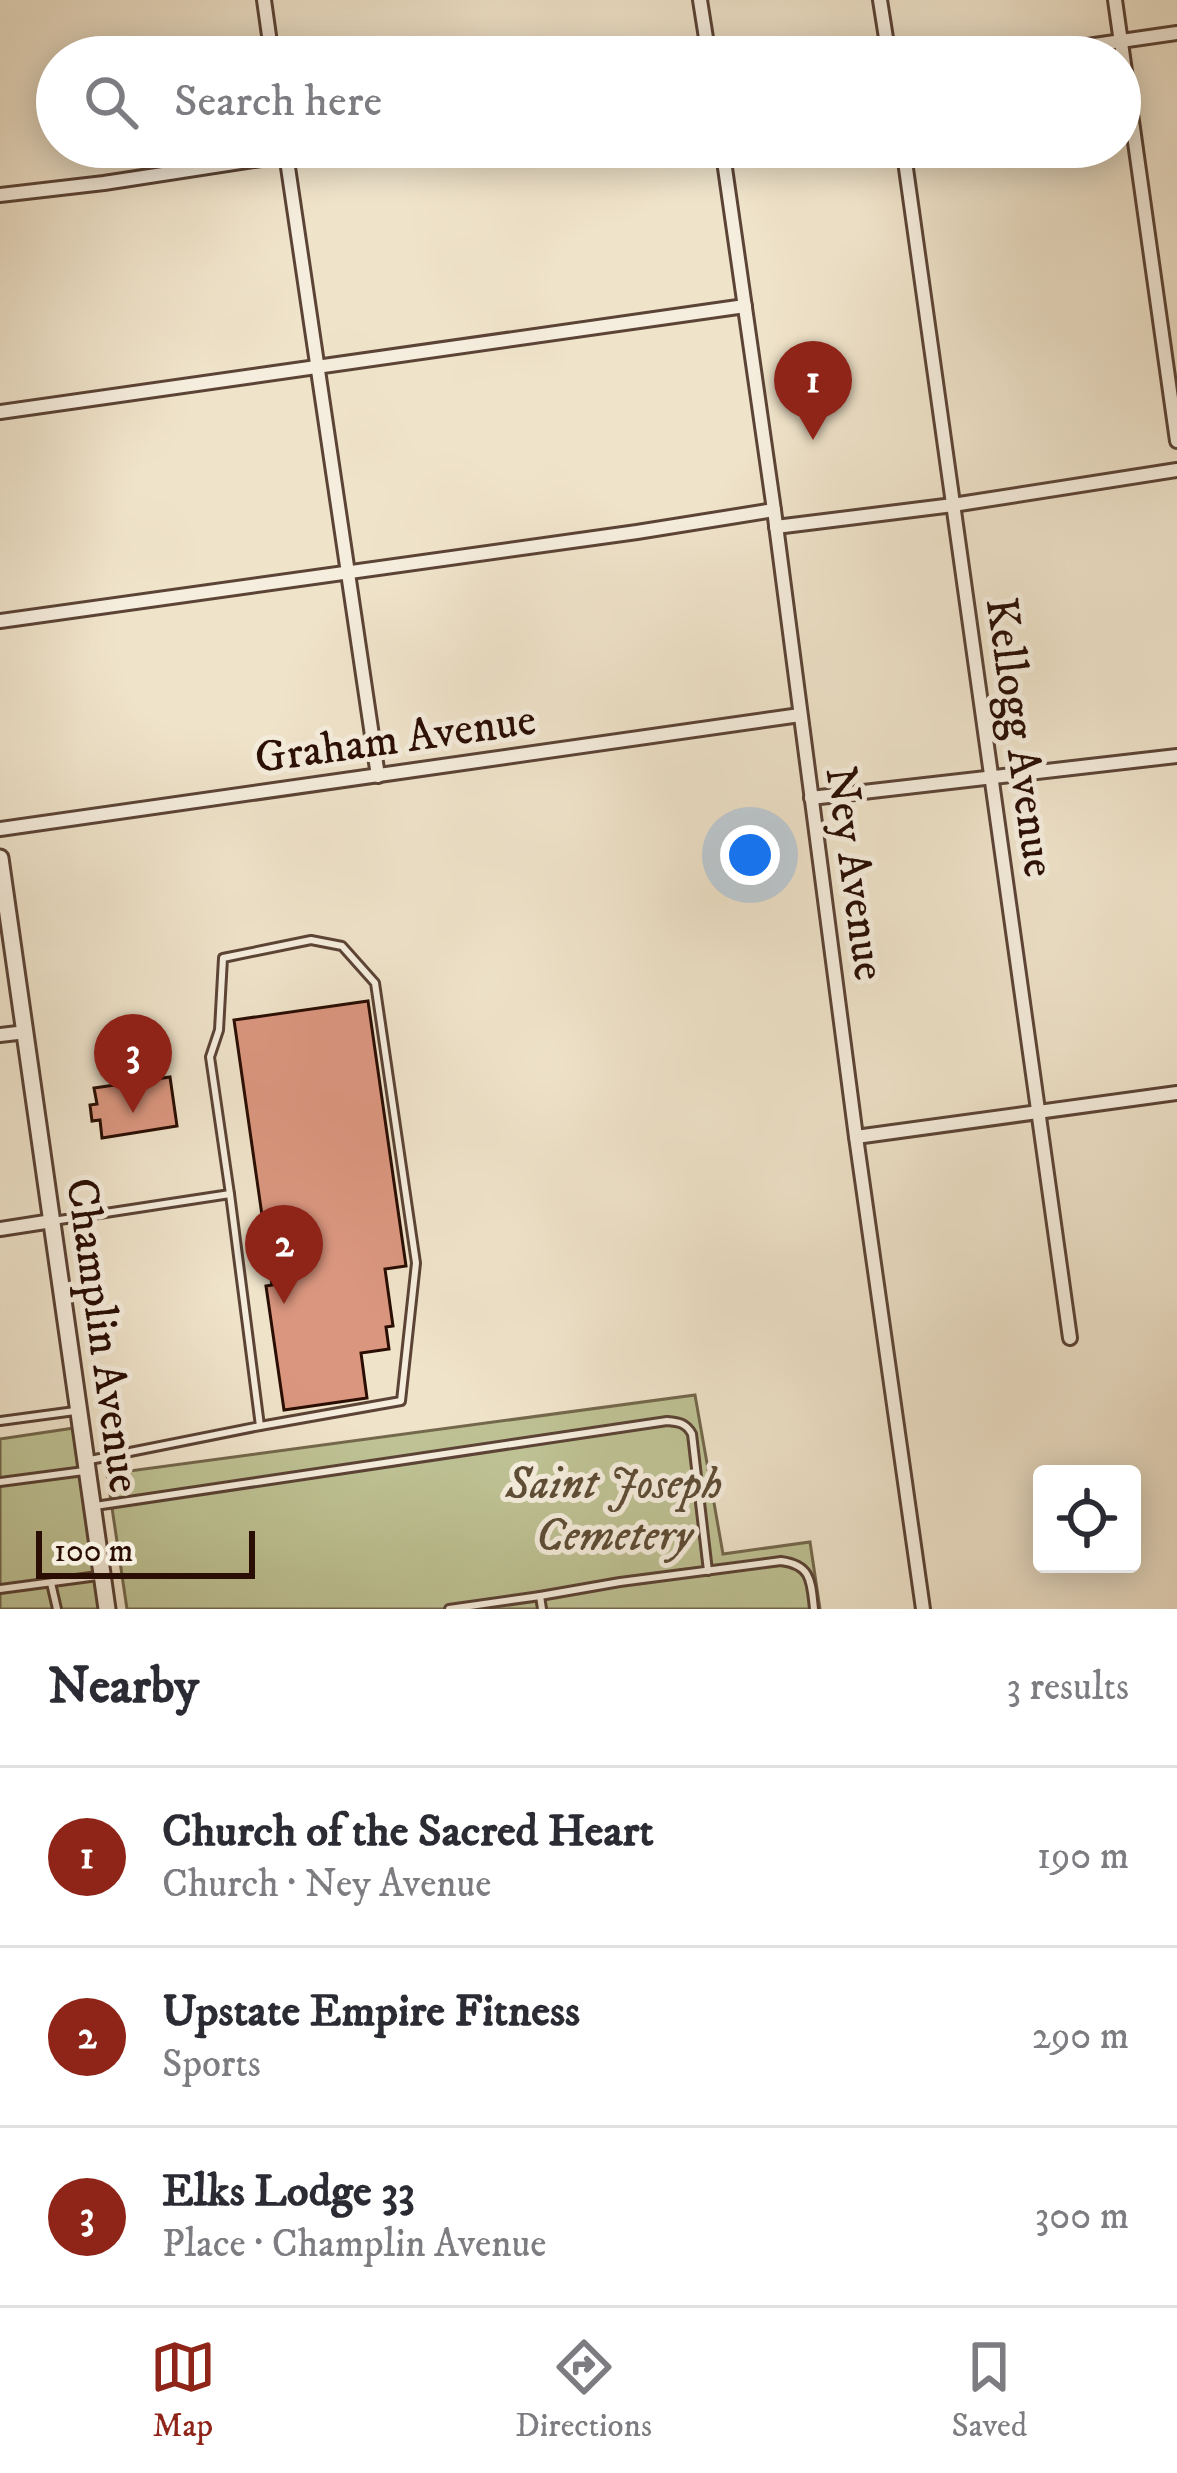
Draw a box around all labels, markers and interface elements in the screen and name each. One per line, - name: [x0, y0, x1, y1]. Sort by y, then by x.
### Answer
- search box: [36, 36, 1141, 168]
- icon: search: [78, 69, 144, 135]
- text: Search here: [174, 74, 382, 130]
- pin: 1: [774, 341, 852, 440]
- street label: Kellogg Avenue: [972, 594, 1066, 881]
- street label: Graham Avenue: [251, 693, 540, 787]
- street label: Ney Avenue: [811, 763, 897, 984]
- your location: [720, 825, 780, 885]
- pin: 3: [94, 1014, 172, 1113]
- street label: Champlin Avenue: [52, 1175, 152, 1496]
- pin: 2: [245, 1205, 323, 1304]
- park label: Saint Joseph Cemetery: [504, 1457, 723, 1565]
- map controls: [1033, 1465, 1141, 1573]
- button: locate: [1033, 1465, 1141, 1573]
- scale bar: [36, 1525, 255, 1578]
- text: 100 m: [54, 1531, 133, 1572]
- text: Nearby: [48, 1655, 199, 1719]
- text: 3 results: [1006, 1663, 1129, 1712]
- text: Church of the Sacred Heart: [162, 1804, 654, 1860]
- text: 1: [80, 1832, 94, 1881]
- text: 190 m: [1037, 1832, 1129, 1881]
- text: Church · Ney Avenue: [162, 1860, 491, 1909]
- text: Upstate Empire Fitness: [162, 1984, 580, 2040]
- text: 2: [77, 2012, 97, 2061]
- text: 290 m: [1032, 2012, 1129, 2061]
- text: Sports: [162, 2040, 261, 2089]
- text: Elks Lodge 33: [162, 2164, 415, 2220]
- text: 3: [80, 2192, 94, 2241]
- text: 300 m: [1035, 2192, 1129, 2241]
- text: Place · Champlin Avenue: [162, 2220, 546, 2269]
- tab: Map: [150, 2334, 216, 2447]
- tab: Directions: [515, 2334, 652, 2447]
- tab: Saved: [951, 2334, 1027, 2447]

